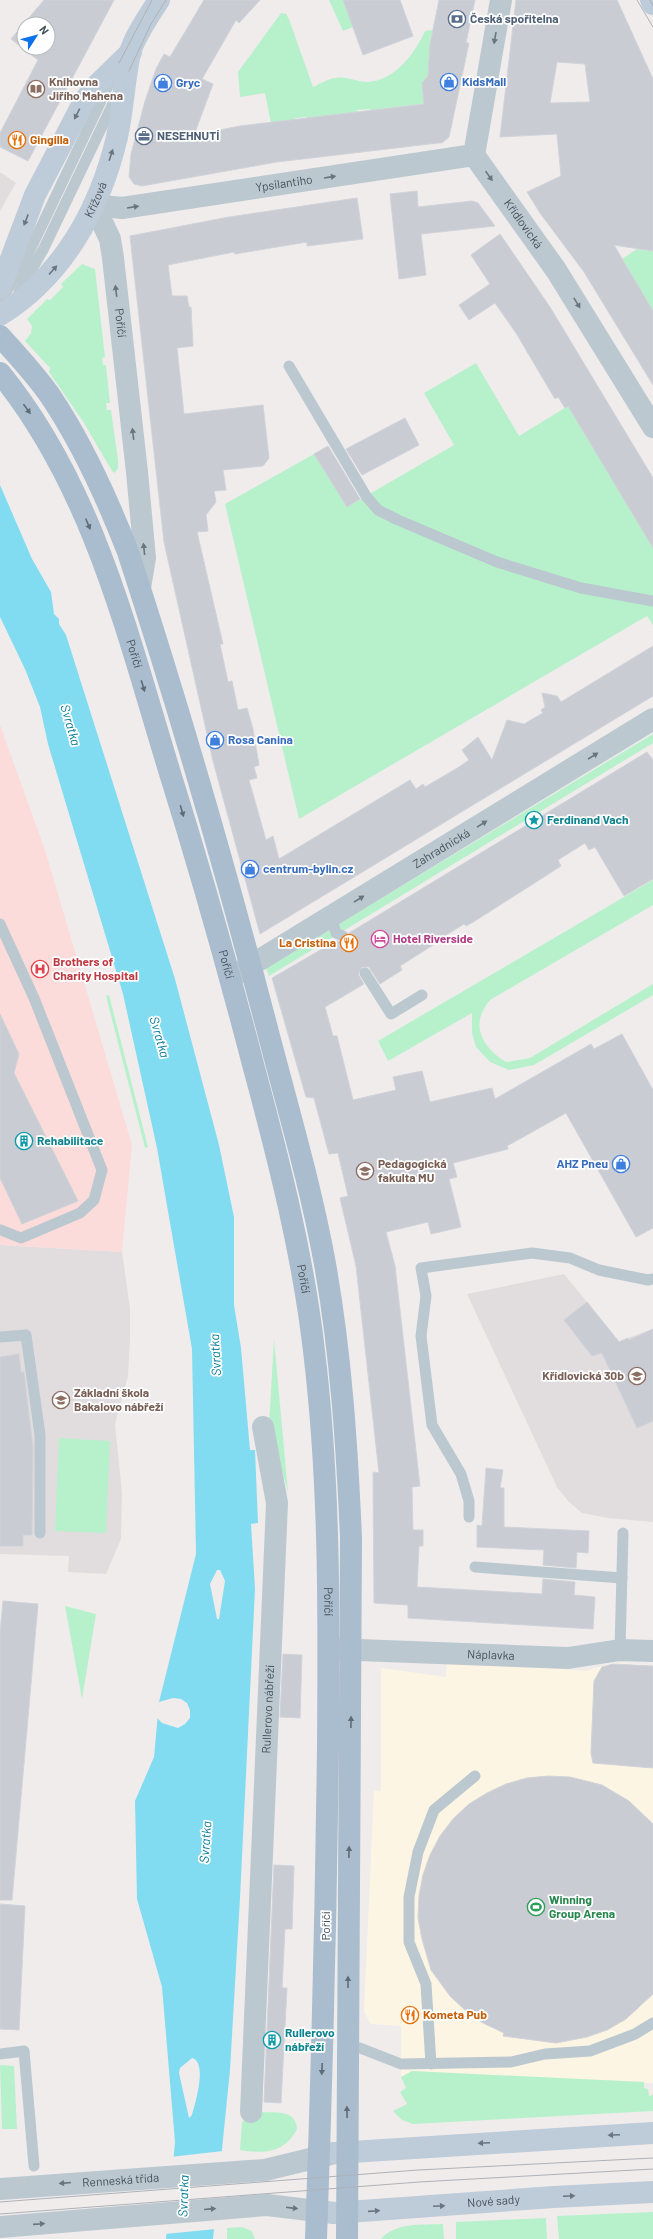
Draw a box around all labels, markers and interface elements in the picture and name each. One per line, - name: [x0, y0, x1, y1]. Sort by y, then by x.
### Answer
- bank icon: Česká spořitelna: [447, 9, 467, 29]
- place label: Česká spořitelna: [470, 11, 559, 25]
- north arrow: [16, 16, 56, 56]
- text: N: [37, 23, 52, 37]
- one-way arrow: [491, 32, 497, 45]
- shop icon: KidsMall: [439, 72, 459, 92]
- shop icon: Gryc: [153, 73, 173, 93]
- place label: Knihovna Jiřího Mahena: [49, 74, 123, 102]
- place label: KidsMall: [462, 74, 506, 88]
- place label: Gryc: [176, 75, 201, 89]
- library icon: Knihovna Jiřího Mahena: [26, 79, 46, 99]
- one-way arrow: [74, 108, 80, 120]
- office icon: NESEHNUTÍ: [134, 126, 154, 146]
- place label: NESEHNUTÍ: [157, 128, 219, 142]
- restaurant icon: Gingilla: [7, 130, 27, 150]
- place label: Gingilla: [30, 132, 69, 146]
- one-way arrow: [108, 148, 114, 160]
- street label: Ypsilantiho: [254, 171, 313, 194]
- one-way arrow: [485, 171, 493, 181]
- one-way arrow: [324, 174, 336, 180]
- street label: Křížová: [81, 180, 109, 220]
- street label: Křídlovická: [502, 196, 546, 251]
- one-way arrow: [127, 204, 139, 210]
- one-way arrow: [22, 214, 28, 226]
- one-way arrow: [48, 265, 58, 275]
- one-way arrow: [113, 284, 120, 297]
- one-way arrow: [573, 297, 580, 309]
- street label: Poříčí: [113, 307, 130, 338]
- one-way arrow: [23, 404, 31, 414]
- one-way arrow: [130, 428, 136, 440]
- one-way arrow: [86, 518, 92, 530]
- one-way arrow: [141, 543, 147, 555]
- street label: Poříčí: [124, 637, 146, 670]
- one-way arrow: [140, 681, 146, 693]
- water label: Svratka: [57, 702, 85, 748]
- shop icon: Rosa Canina: [205, 730, 225, 750]
- place label: Rosa Canina: [228, 732, 293, 746]
- one-way arrow: [587, 752, 598, 759]
- one-way arrow: [179, 805, 185, 817]
- place icon: Ferdinand Vach: [524, 810, 544, 830]
- place label: Ferdinand Vach: [547, 812, 629, 826]
- one-way arrow: [477, 820, 487, 828]
- street label: Zahradnická: [410, 825, 472, 870]
- shop icon: centrum-bylin.cz: [240, 859, 260, 879]
- place label: centrum-bylin.cz: [263, 861, 354, 875]
- one-way arrow: [353, 896, 365, 903]
- hotel icon: Hotel Riverside: [370, 929, 390, 949]
- place label: Hotel Riverside: [393, 931, 474, 945]
- restaurant icon: La Cristina: [339, 933, 359, 953]
- place label: La Cristina: [279, 935, 336, 949]
- street label: Poříčí: [216, 948, 238, 980]
- place label: Brothers of Charity Hospital: [53, 954, 138, 982]
- hospital icon: Brothers of Charity Hospital: [30, 959, 50, 979]
- water label: Svratka: [146, 1014, 174, 1060]
- building icon: Rehabilitace: [14, 1131, 34, 1151]
- place label: Rehabilitace: [37, 1133, 104, 1147]
- shop icon: AHZ Pneu: [611, 1154, 631, 1174]
- place label: Pedagogická fakulta MU: [378, 1156, 447, 1184]
- place label: AHZ Pneu: [557, 1156, 608, 1170]
- school or university icon: Pedagogická fakulta MU: [355, 1161, 375, 1181]
- street label: Poříčí: [295, 1263, 314, 1295]
- water label: Svratka: [206, 1333, 224, 1377]
- school or university icon: Křídlovická 30b: [627, 1366, 647, 1386]
- place label: Křídlovická 30b: [542, 1368, 624, 1382]
- place label: Základní škola Bakalovo nábřeží: [74, 1385, 164, 1413]
- school or university icon: Základní škola Bakalovo nábřeží: [51, 1390, 71, 1410]
- street label: Poříčí: [322, 1587, 336, 1617]
- street label: Náplavka: [467, 1646, 515, 1662]
- street label: Rullerovo nábřeží: [258, 1664, 276, 1754]
- one-way arrow: [348, 1715, 354, 1728]
- water label: Svratka: [196, 1820, 214, 1864]
- one-way arrow: [346, 1845, 352, 1858]
- place label: Winning Group Arena: [549, 1892, 615, 1920]
- sports icon: Winning Group Arena: [526, 1897, 546, 1917]
- street label: Poříčí: [318, 1911, 332, 1941]
- one-way arrow: [345, 1975, 351, 1988]
- restaurant icon: Kometa Pub: [400, 2005, 420, 2025]
- place label: Kometa Pub: [423, 2007, 487, 2021]
- place label: Rullerovo nábřeží: [285, 2025, 335, 2053]
- building icon: Rullerovo nábřeží: [262, 2030, 282, 2050]
- one-way arrow: [319, 2063, 325, 2076]
- one-way arrow: [344, 2105, 350, 2118]
- one-way arrow: [607, 2132, 620, 2138]
- one-way arrow: [478, 2139, 490, 2146]
- street label: Renneská třída: [82, 2170, 160, 2189]
- water label: Svratka: [174, 2174, 192, 2217]
- one-way arrow: [59, 2180, 71, 2187]
- street label: Nové sady: [467, 2191, 521, 2209]
- one-way arrow: [563, 2193, 576, 2199]
- one-way arrow: [433, 2203, 445, 2210]
- one-way arrow: [286, 2205, 298, 2211]
- one-way arrow: [204, 2206, 216, 2213]
- one-way arrow: [368, 2207, 380, 2214]
- one-way arrow: [33, 2220, 45, 2227]

